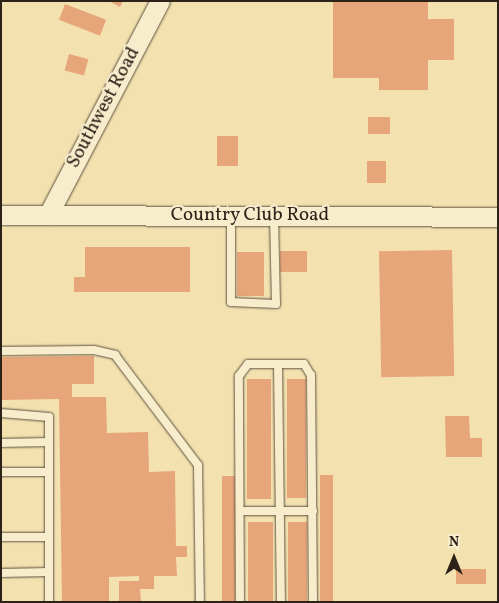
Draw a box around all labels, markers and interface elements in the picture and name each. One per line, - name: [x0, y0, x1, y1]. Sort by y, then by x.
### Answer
- street label: Southwest Road: [63, 44, 145, 172]
- street label: Country Club Road: [170, 205, 330, 227]
- north arrow: [429, 533, 479, 583]
- text: N: [449, 533, 459, 552]

